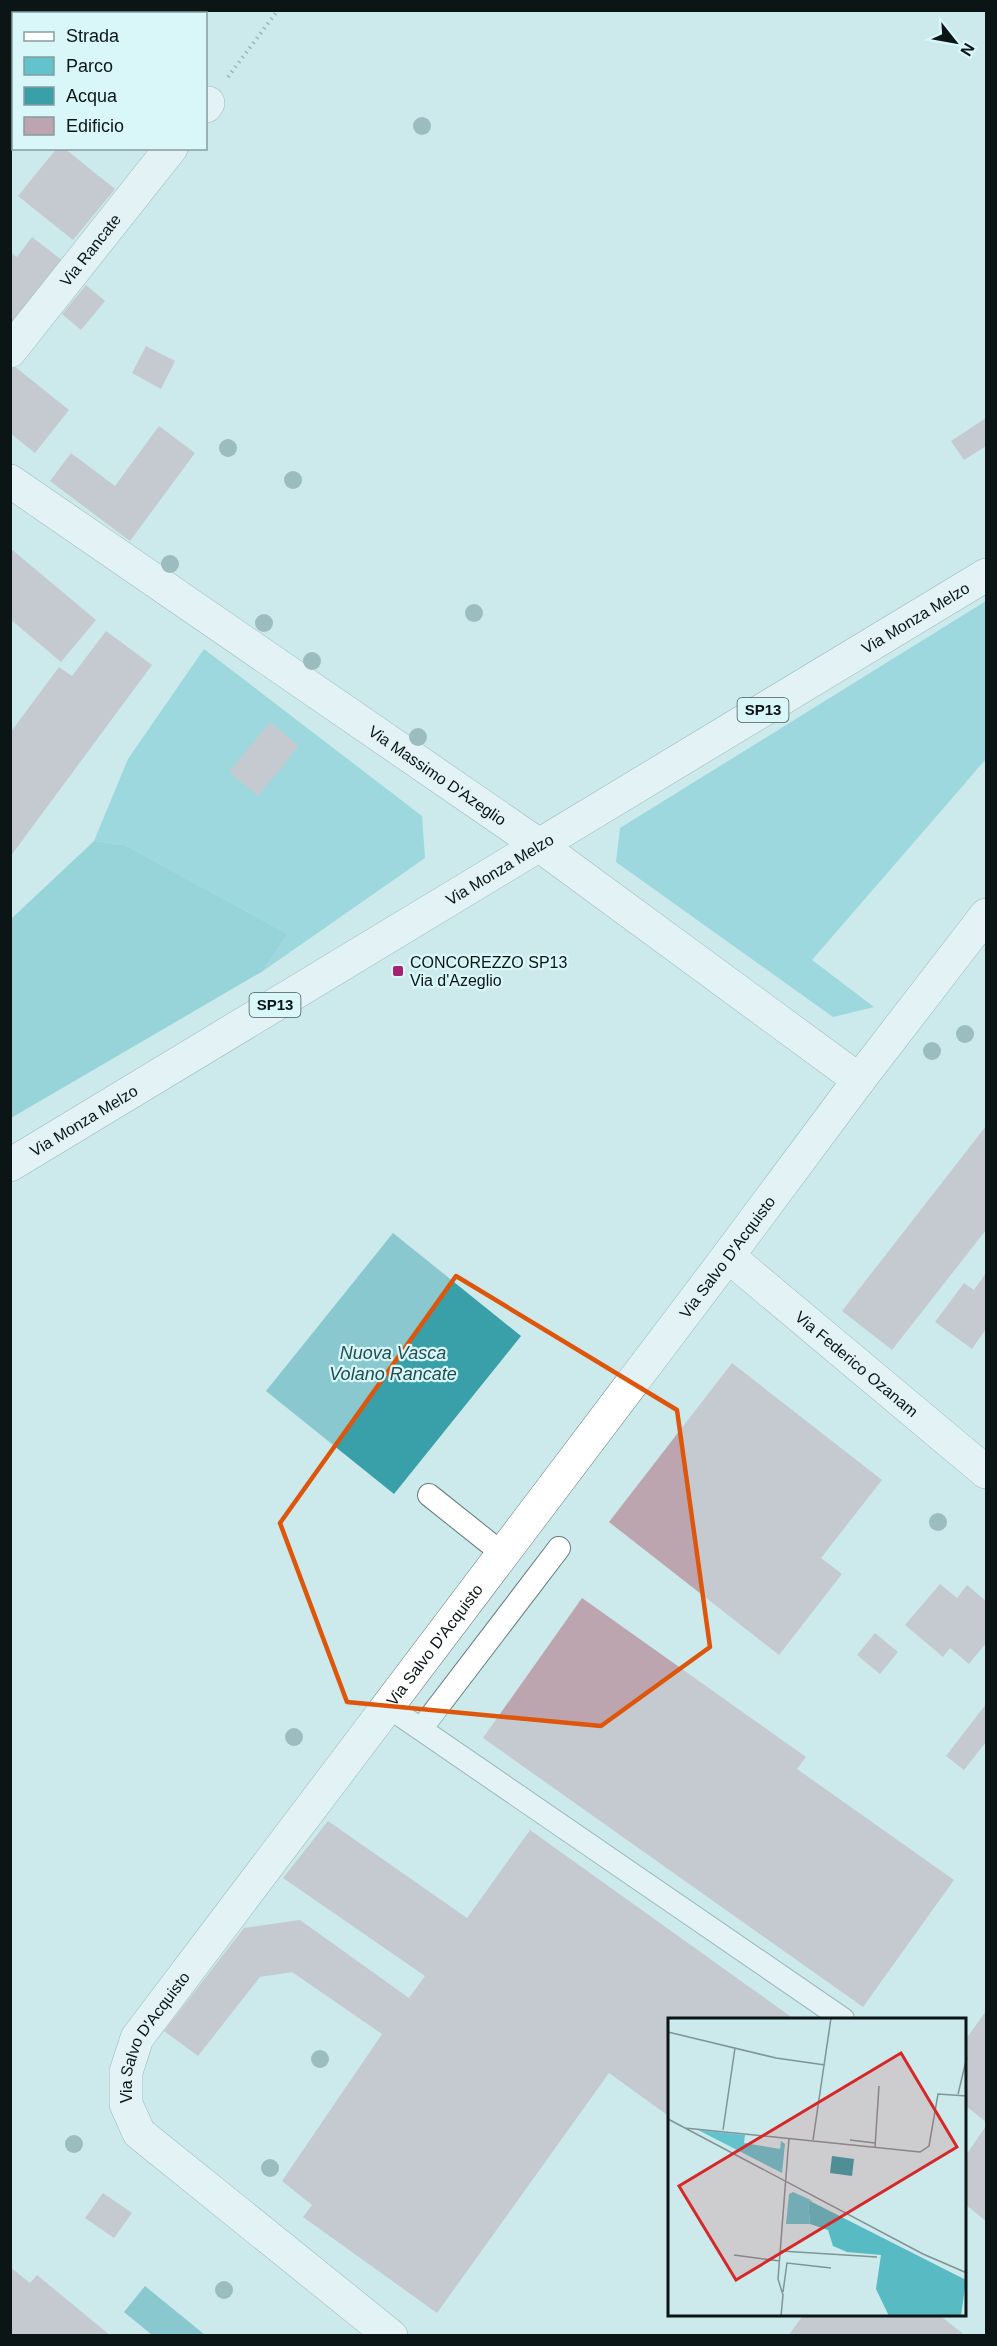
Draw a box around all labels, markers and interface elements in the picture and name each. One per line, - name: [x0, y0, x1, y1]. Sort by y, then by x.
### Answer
- legend: [12, 12, 207, 150]
- north arrow: [925, 12, 985, 72]
- text: Strada: [66, 26, 120, 46]
- text: N: [957, 40, 978, 59]
- text: Parco: [66, 56, 113, 76]
- text: Acqua: [66, 86, 118, 106]
- text: Edificio: [66, 116, 124, 136]
- street label: Via Rancate: [57, 211, 124, 290]
- street label: Via Monza Melzo: [859, 579, 973, 657]
- road number: SP13: [738, 698, 789, 722]
- street label: Via Massimo D'Azeglio: [365, 722, 509, 829]
- street label: Via Monza Melzo: [443, 831, 557, 908]
- place label: CONCOREZZO SP13 Via d'Azeglio: [410, 954, 567, 989]
- marker: CONCOREZZO SP13 Via d'Azeglio: [391, 964, 405, 978]
- road number: SP13: [250, 993, 300, 1017]
- street label: Via Monza Melzo: [27, 1082, 141, 1160]
- street label: Via Salvo D'Acquisto: [676, 1193, 779, 1321]
- street label: Via Federico Ozanam: [792, 1308, 921, 1420]
- water label: Nuova Vasca Volano Rancate: [329, 1343, 457, 1384]
- street label: Via Salvo D'Acquisto: [383, 1581, 486, 1709]
- street label: Via Salvo D'Acquisto: [117, 1969, 193, 2103]
- inset map: [668, 2018, 967, 2316]

